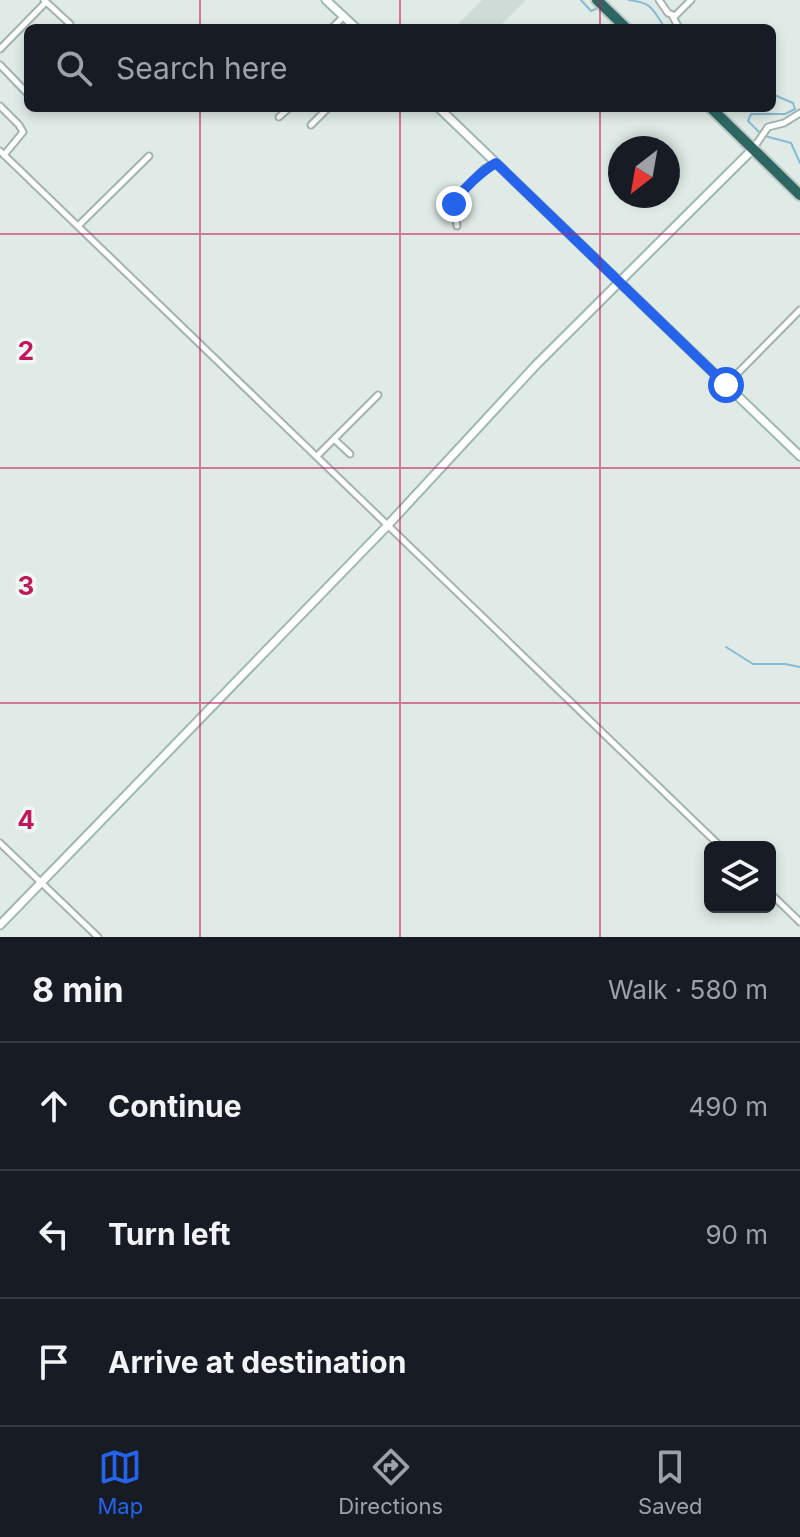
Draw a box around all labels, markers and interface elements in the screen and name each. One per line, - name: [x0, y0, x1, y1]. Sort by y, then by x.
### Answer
- search box: [24, 24, 776, 112]
- icon: search: [52, 46, 96, 90]
- text: Search here: [116, 50, 288, 86]
- north arrow: [608, 136, 680, 208]
- route end: [436, 186, 472, 222]
- text: 2: [18, 335, 34, 366]
- route start: [708, 367, 744, 403]
- text: 3: [18, 570, 34, 601]
- text: 4: [17, 804, 35, 835]
- map controls: [704, 841, 776, 913]
- button: layers: [704, 841, 776, 913]
- text: 8 min: [32, 969, 124, 1010]
- text: Walk · 580 m: [608, 974, 768, 1005]
- icon: ahead: [32, 1084, 76, 1128]
- text: Continue: [108, 1088, 242, 1124]
- text: 490 m: [689, 1091, 768, 1122]
- icon: left: [32, 1212, 76, 1256]
- text: Turn left: [108, 1216, 230, 1252]
- text: 90 m: [705, 1219, 768, 1250]
- icon: arrive: [32, 1340, 76, 1384]
- text: Arrive at destination: [108, 1344, 406, 1380]
- tab: Map: [98, 1445, 143, 1519]
- tab: Directions: [338, 1445, 443, 1519]
- tab: Saved: [638, 1445, 702, 1519]

